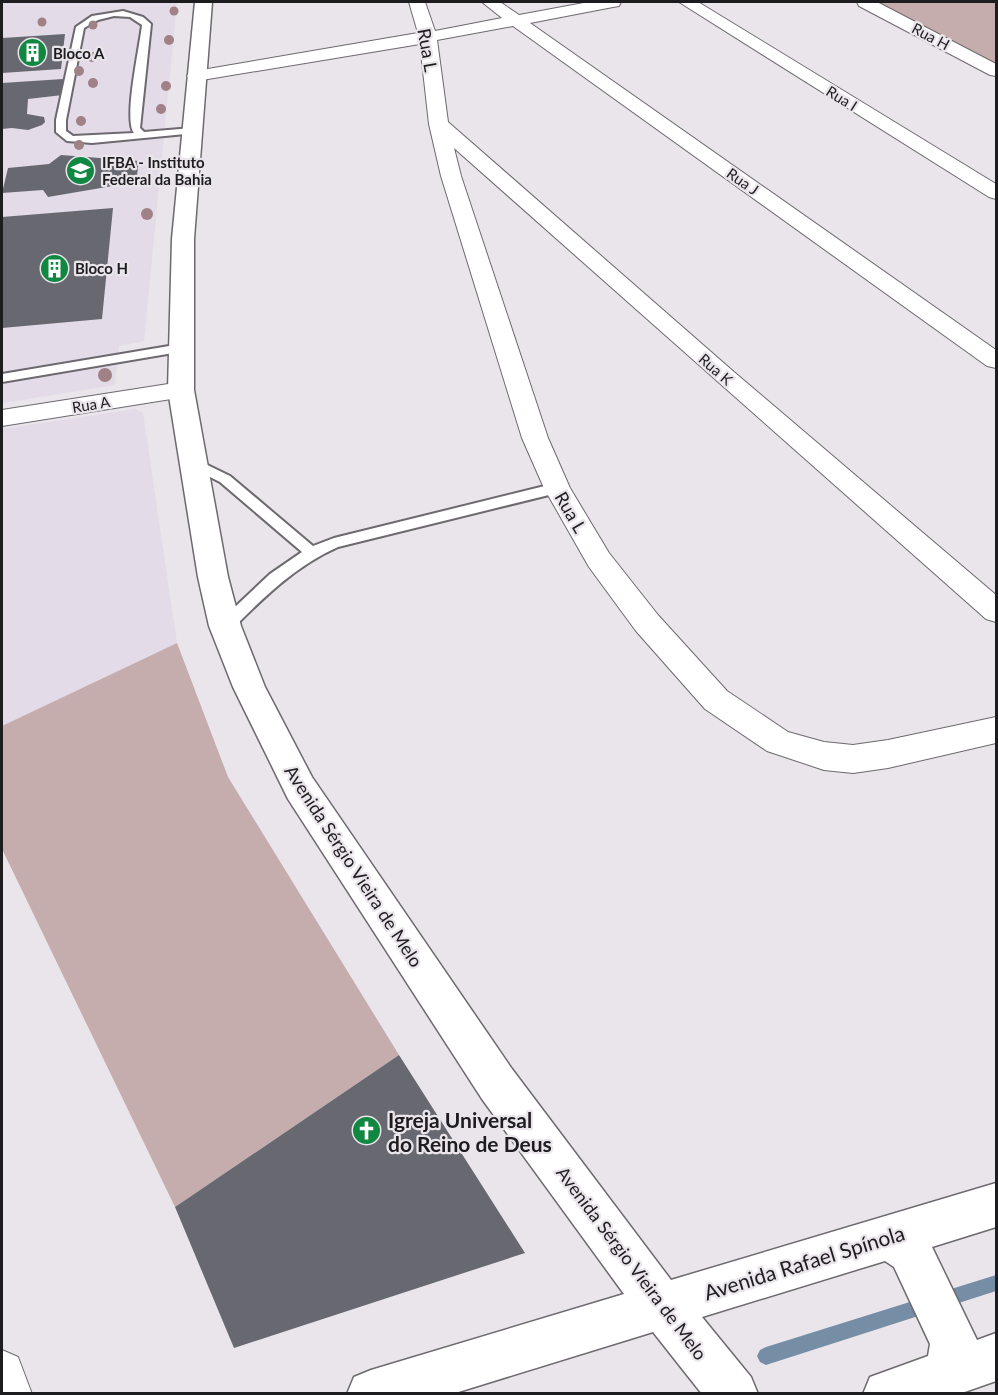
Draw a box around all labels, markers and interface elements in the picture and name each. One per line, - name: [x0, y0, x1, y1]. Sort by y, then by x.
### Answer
- street label: Rua H: [909, 19, 953, 53]
- street label: Rua L: [413, 27, 443, 73]
- building icon: Bloco A: [16, 37, 48, 69]
- place label: Bloco A: [53, 44, 105, 62]
- street label: Rua I: [823, 82, 861, 114]
- place label: IFBA - Instituto Federal da Bahia: [102, 153, 212, 188]
- school or university icon: IFBA - Instituto Federal da Bahia: [65, 155, 97, 187]
- street label: Rua J: [724, 164, 762, 198]
- building icon: Bloco H: [38, 252, 70, 284]
- place label: Bloco H: [75, 259, 128, 277]
- street label: Rua K: [695, 350, 737, 389]
- street label: Rua A: [71, 392, 112, 416]
- street label: Rua L: [551, 488, 591, 536]
- street label: Avenida Sérgio Vieira de Melo: [280, 761, 428, 971]
- place label: Igreja Universal do Reino de Deus: [388, 1107, 552, 1156]
- church icon: Igreja Universal do Reino de Deus: [351, 1115, 383, 1147]
- street label: Avenida Sérgio Vieira de Melo: [552, 1162, 712, 1364]
- street label: Avenida Rafael Spínola: [701, 1220, 907, 1304]

